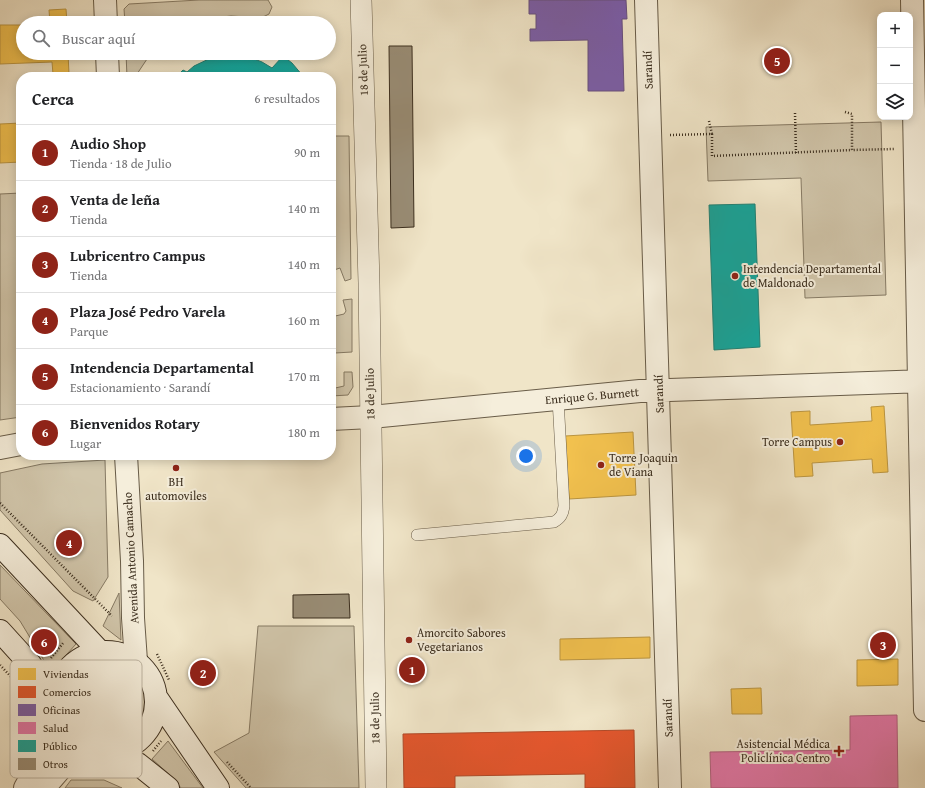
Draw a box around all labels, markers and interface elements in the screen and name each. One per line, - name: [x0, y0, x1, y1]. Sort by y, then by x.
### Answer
- map controls: [877, 12, 913, 120]
- button: +: [877, 12, 913, 48]
- search box: [16, 16, 336, 60]
- icon: search: [30, 27, 52, 49]
- text: Buscar aquí: [62, 28, 135, 49]
- street label: 18 de Julio: [353, 44, 372, 96]
- pin: 5: [764, 46, 790, 76]
- button: −: [877, 48, 913, 84]
- street label: Sarandí: [638, 50, 657, 90]
- button: layers: [877, 84, 913, 120]
- text: Cerca: [32, 86, 74, 111]
- text: 6 resultados: [254, 89, 320, 108]
- text: Audio Shop: [70, 133, 146, 154]
- text: 1: [42, 143, 48, 162]
- text: 90 m: [294, 143, 320, 162]
- text: Tienda · 18 de Julio: [70, 154, 172, 173]
- text: Venta de leña: [70, 189, 160, 210]
- text: 2: [42, 199, 48, 218]
- text: 140 m: [288, 199, 320, 218]
- text: Tienda: [70, 210, 107, 229]
- text: Lubricentro Campus: [70, 245, 206, 266]
- text: 3: [42, 255, 48, 274]
- text: 140 m: [288, 255, 320, 274]
- place label: Intendencia Departamental de Maldonado: [743, 260, 882, 291]
- text: Tienda: [70, 266, 107, 285]
- marker: Intendencia Departamental de Maldonado: [730, 271, 740, 281]
- text: Plaza José Pedro Varela: [70, 301, 225, 322]
- text: 4: [42, 311, 48, 330]
- text: 160 m: [288, 311, 320, 330]
- text: Parque: [70, 322, 108, 341]
- text: Intendencia Departamental: [70, 357, 254, 378]
- text: 5: [42, 367, 48, 386]
- text: 170 m: [288, 367, 320, 386]
- street label: 18 de Julio: [361, 368, 378, 420]
- street label: Sarandí: [649, 374, 668, 414]
- text: Estacionamiento · Sarandí: [70, 378, 211, 397]
- street label: Enrique G. Burnett: [544, 383, 640, 408]
- text: Bienvenidos Rotary: [70, 413, 200, 434]
- text: 6: [42, 423, 48, 442]
- text: 180 m: [288, 423, 320, 442]
- place label: Torre Campus: [762, 433, 832, 450]
- text: Lugar: [70, 434, 101, 453]
- marker: Torre Campus: [835, 437, 845, 447]
- your location: [516, 446, 536, 466]
- place label: Torre Joaquin de Viana: [609, 449, 678, 480]
- marker: Torre Joaquin de Viana: [596, 460, 606, 470]
- marker: BH automoviles: [171, 463, 181, 473]
- place label: BH automoviles: [145, 473, 207, 504]
- street label: Avenida Antonio Camacho: [119, 492, 142, 624]
- pin: 4: [56, 528, 82, 558]
- place label: Amorcito Sabores Vegetarianos: [417, 624, 506, 655]
- pin: 6: [31, 627, 57, 657]
- pin: 3: [870, 630, 896, 660]
- marker: Amorcito Sabores Vegetarianos: [404, 635, 414, 645]
- pin: 1: [399, 655, 425, 685]
- pin: 2: [190, 658, 216, 688]
- legend: [10, 660, 142, 778]
- text: Viviendas: [43, 666, 89, 682]
- text: Comercios: [43, 684, 91, 700]
- street label: 18 de Julio: [366, 692, 383, 744]
- street label: Sarandí: [658, 698, 677, 738]
- text: Oficinas: [43, 702, 80, 718]
- text: Salud: [43, 720, 69, 736]
- place label: Asistencial Médica Policlínica Centro: [737, 735, 830, 766]
- text: Público: [43, 738, 78, 754]
- marker: Asistencial Médica Policlínica Centro: [833, 745, 845, 757]
- text: Otros: [43, 756, 68, 772]

